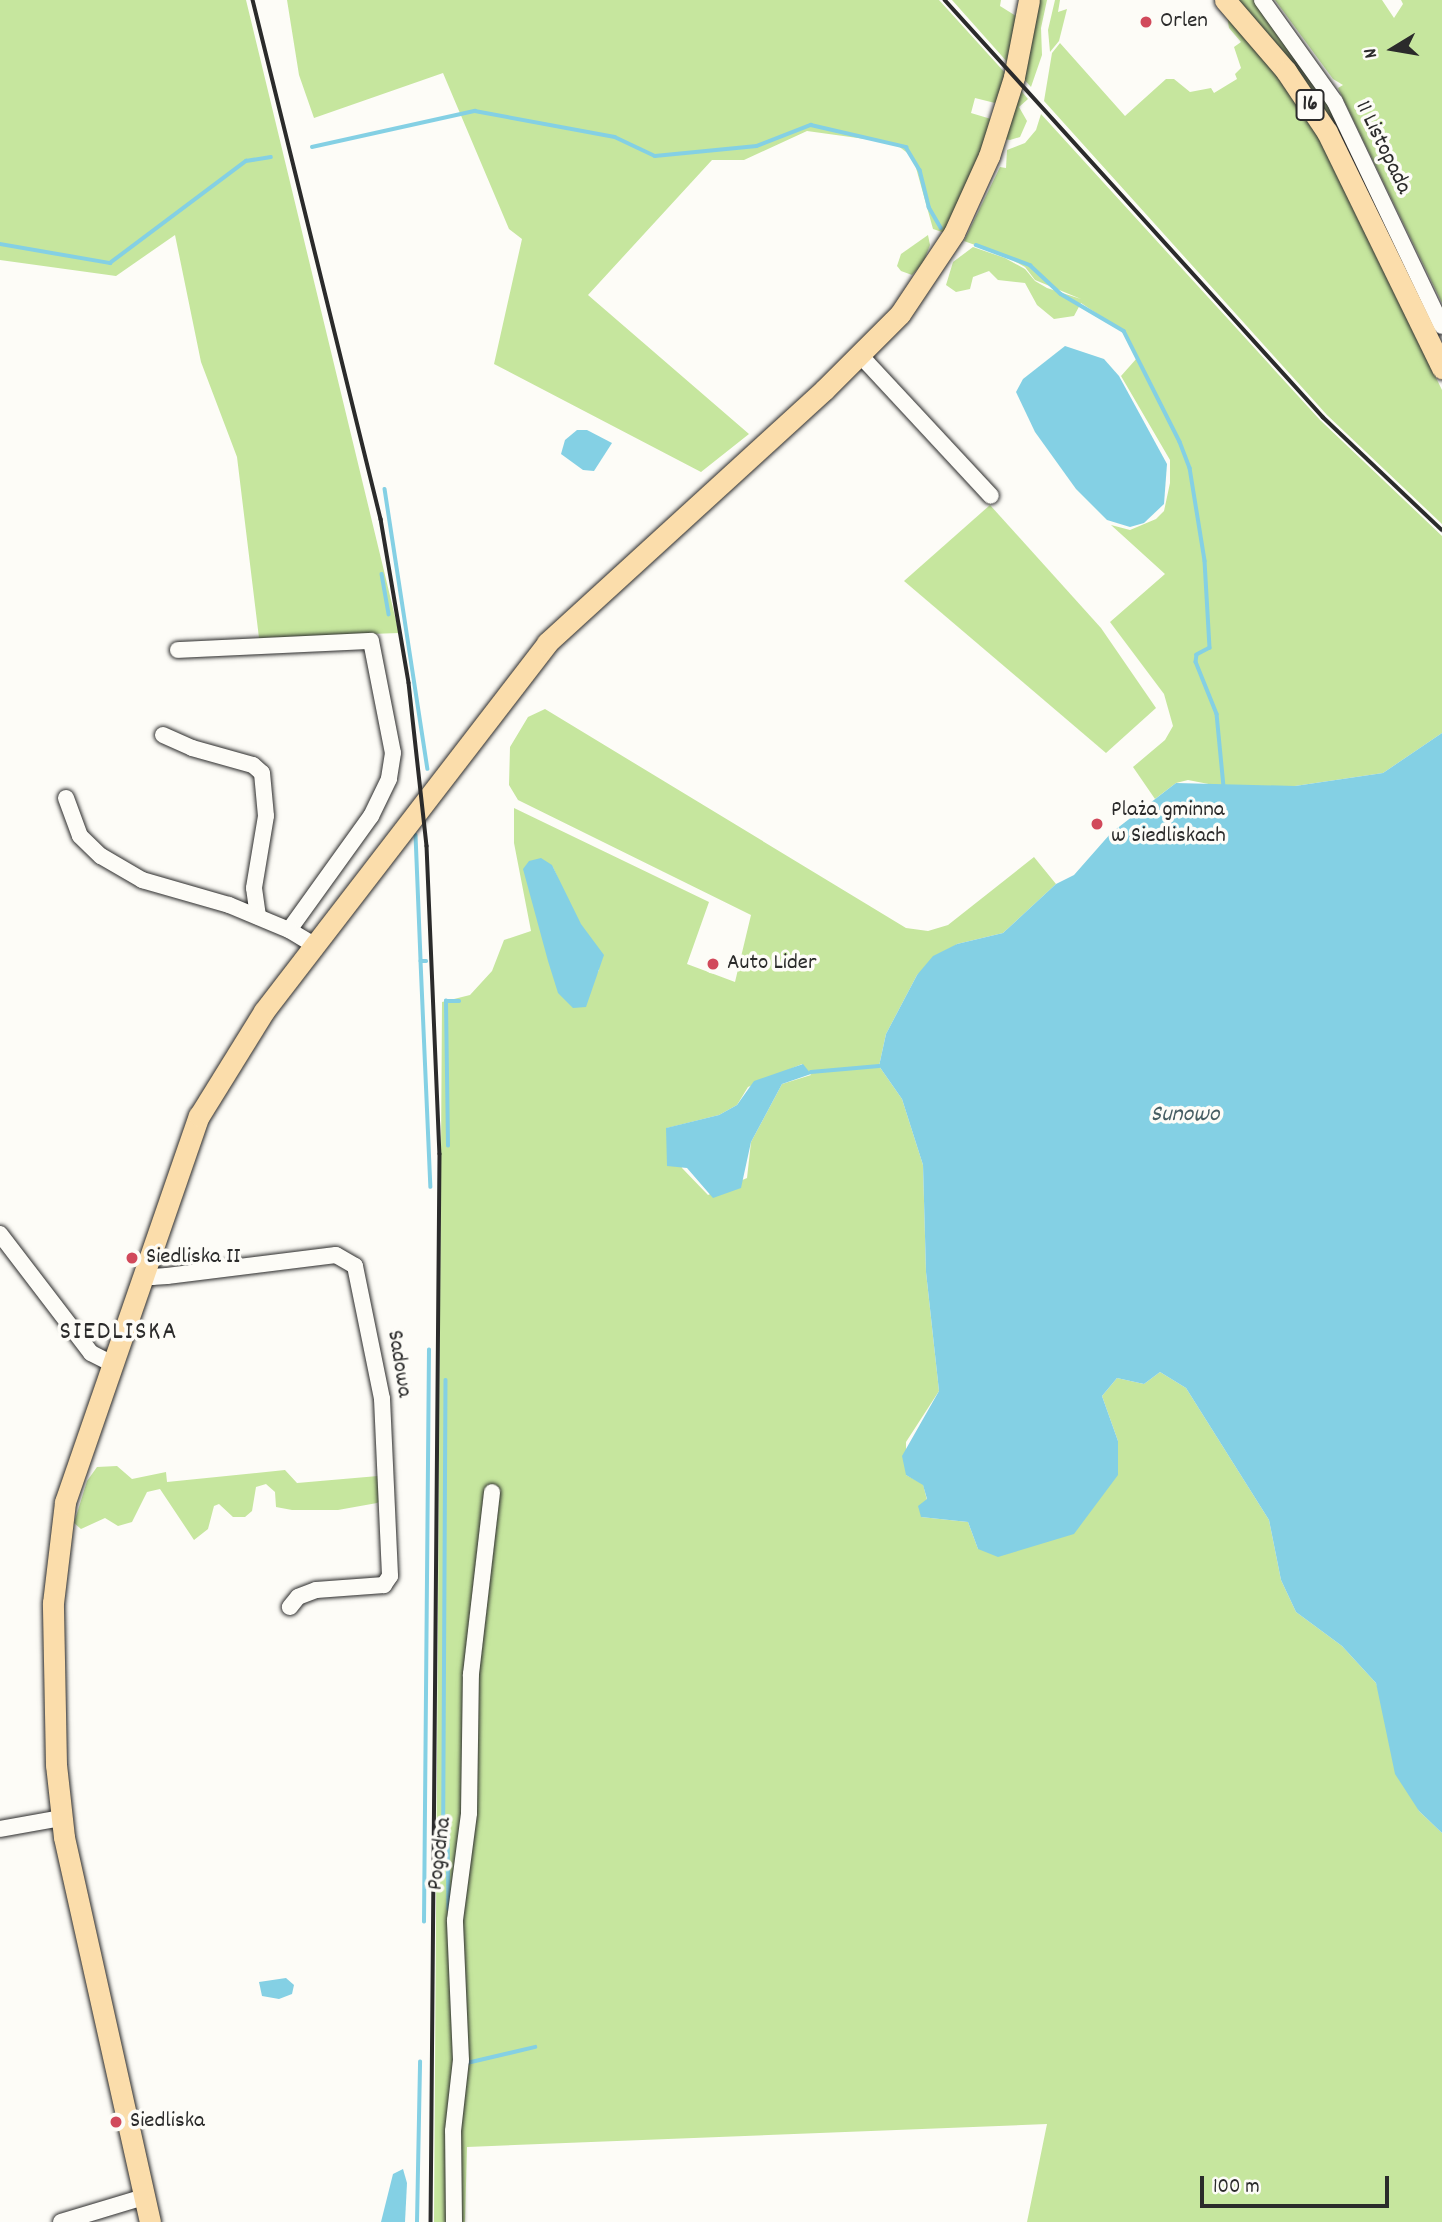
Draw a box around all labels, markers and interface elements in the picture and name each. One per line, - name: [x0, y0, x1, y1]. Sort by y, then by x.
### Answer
- place label: Orlen: [1160, 8, 1208, 36]
- marker: Orlen: [1138, 14, 1154, 30]
- north arrow: [1358, 14, 1428, 84]
- text: N: [1358, 46, 1386, 60]
- road number: 16: [1294, 88, 1326, 122]
- street label: 11 Listopada: [1348, 97, 1416, 199]
- place label: Plaża gminna w Siedliskach: [1111, 797, 1226, 851]
- marker: Plaża gminna w Siedliskach: [1089, 816, 1105, 832]
- place label: Auto Lider: [727, 950, 817, 978]
- marker: Auto Lider: [705, 956, 721, 972]
- water label: Sunowo: [1151, 1102, 1219, 1130]
- place label: Siedliska II: [146, 1244, 240, 1272]
- marker: Siedliska II: [124, 1250, 140, 1266]
- district label: SIEDLISKA: [61, 1317, 177, 1349]
- street label: Sadowa: [379, 1328, 417, 1400]
- street label: Pogodna: [423, 1816, 459, 1892]
- place label: Siedliska: [130, 2108, 205, 2136]
- marker: Siedliska: [108, 2114, 124, 2130]
- scale bar: [1204, 2162, 1393, 2206]
- text: 100 m: [1213, 2173, 1260, 2203]

